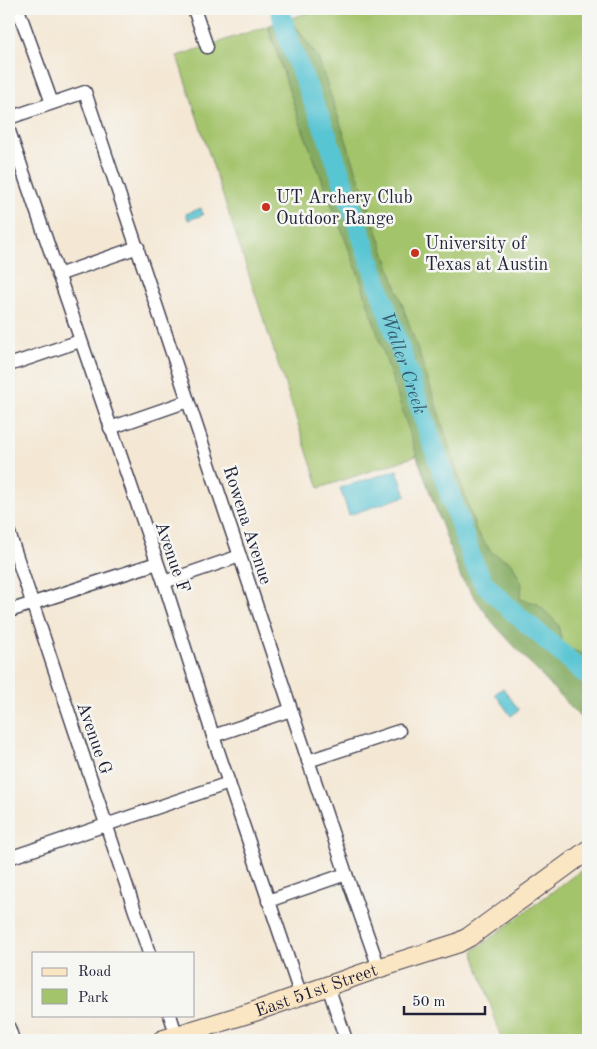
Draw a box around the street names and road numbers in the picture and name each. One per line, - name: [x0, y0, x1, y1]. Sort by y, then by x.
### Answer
- street label: Rowena Avenue: [219, 464, 275, 587]
- street label: Avenue F: [151, 519, 193, 595]
- street label: Avenue G: [73, 700, 115, 777]
- street label: East 51st Street: [253, 961, 380, 1021]

